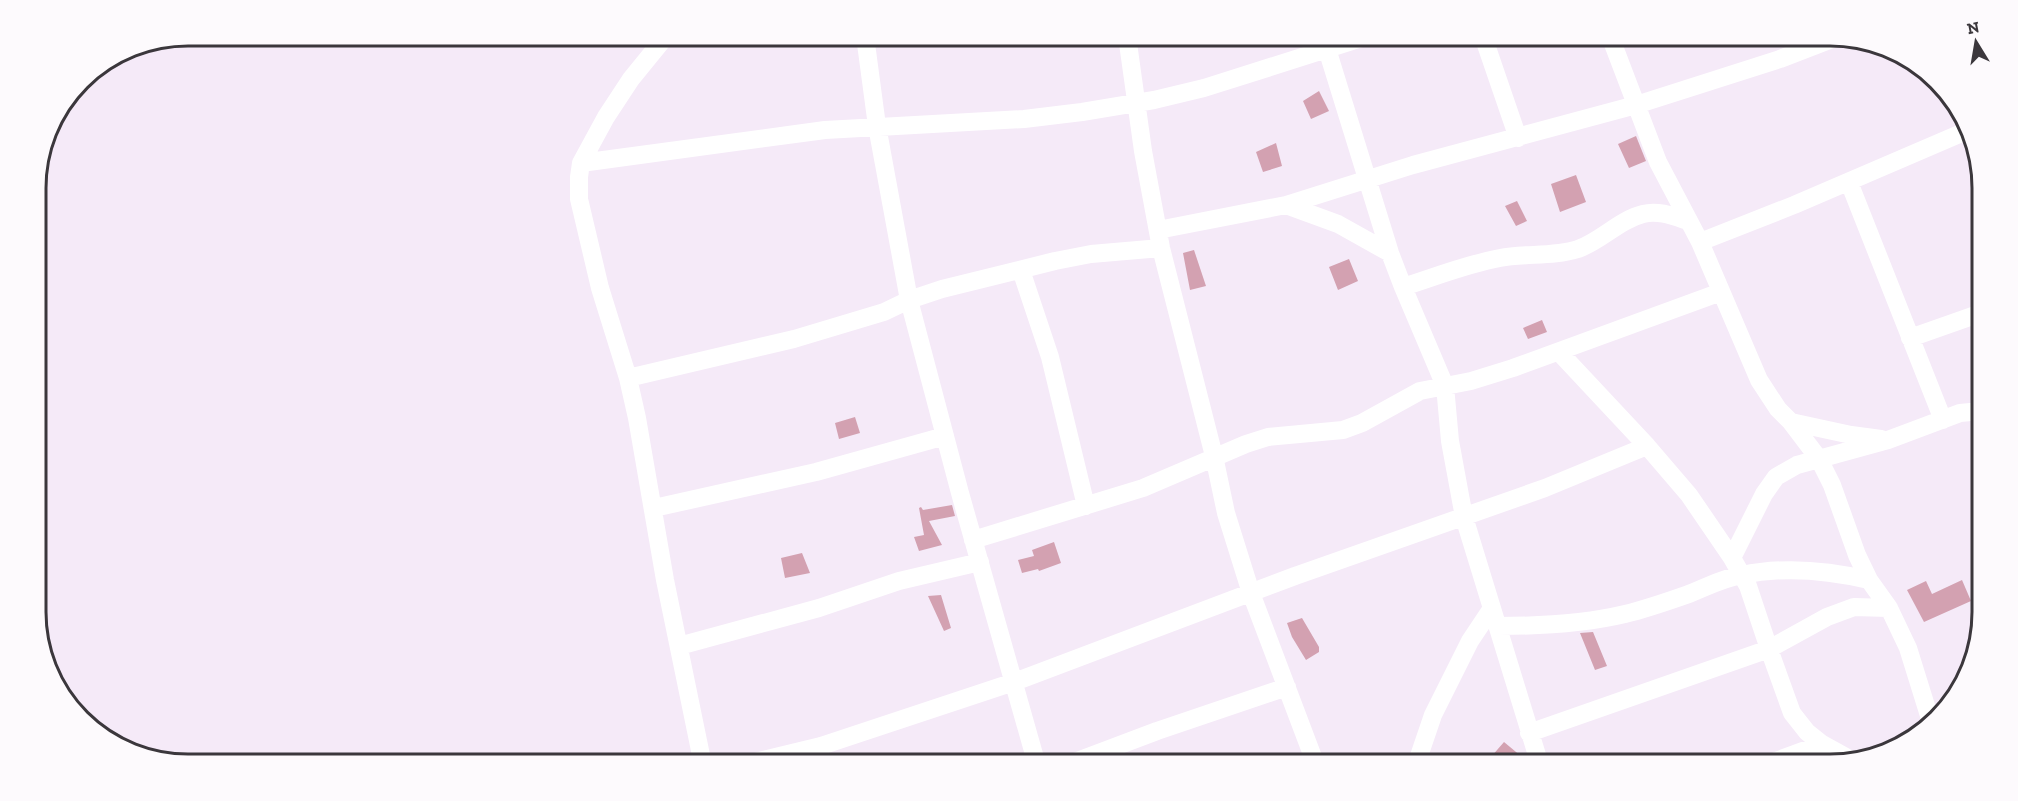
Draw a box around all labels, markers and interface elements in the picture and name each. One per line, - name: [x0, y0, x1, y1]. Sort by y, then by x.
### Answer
- north arrow: [1946, 12, 2006, 72]
- text: N: [1965, 17, 1981, 38]

